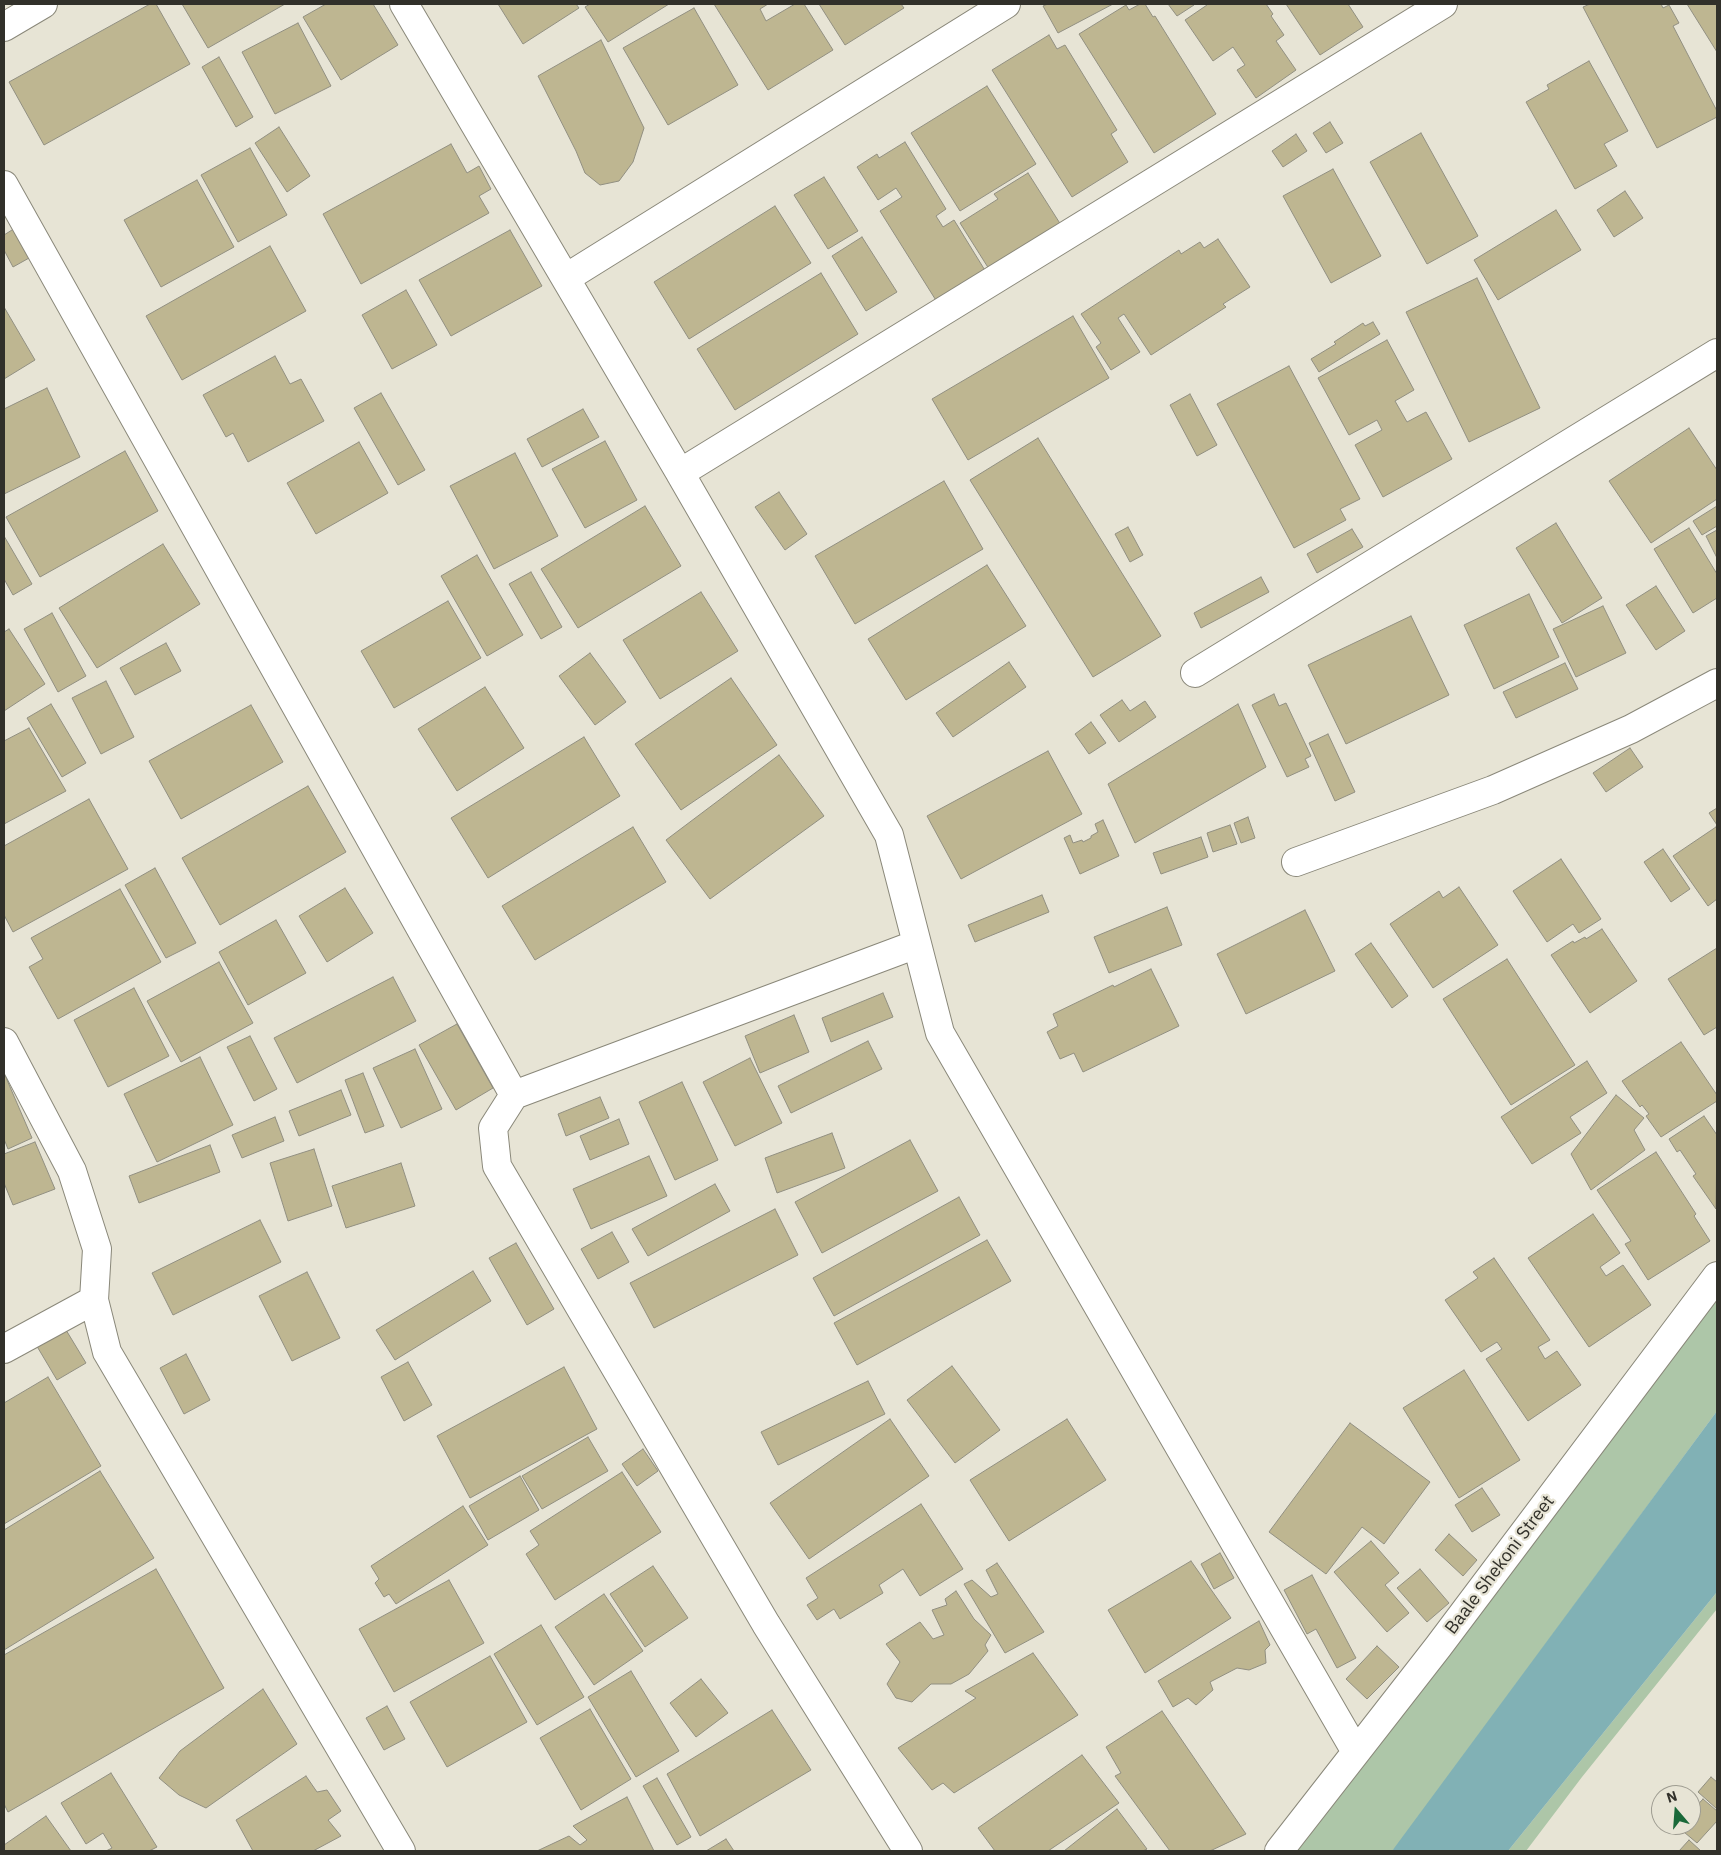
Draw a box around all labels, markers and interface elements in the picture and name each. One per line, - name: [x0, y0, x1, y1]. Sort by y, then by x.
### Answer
- street label: Baale Shekoni Street: [1441, 1491, 1559, 1639]
- north arrow: [1651, 1785, 1701, 1835]
- text: N: [1664, 1787, 1679, 1807]

